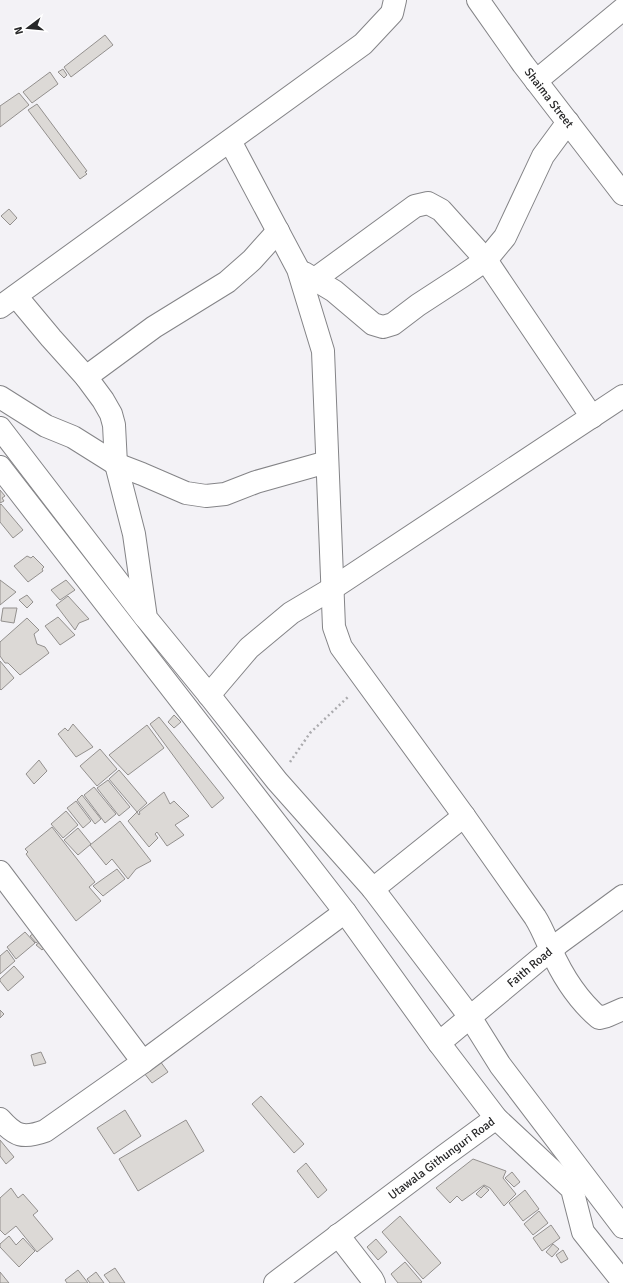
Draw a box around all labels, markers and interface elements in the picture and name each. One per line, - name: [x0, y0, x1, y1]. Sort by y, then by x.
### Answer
- north arrow: [8, 8, 48, 48]
- text: N: [12, 25, 26, 36]
- street label: Shaima Street: [521, 65, 577, 131]
- street label: Faith Road: [504, 944, 555, 991]
- street label: Utawala Githunguri Road: [385, 1114, 498, 1203]

